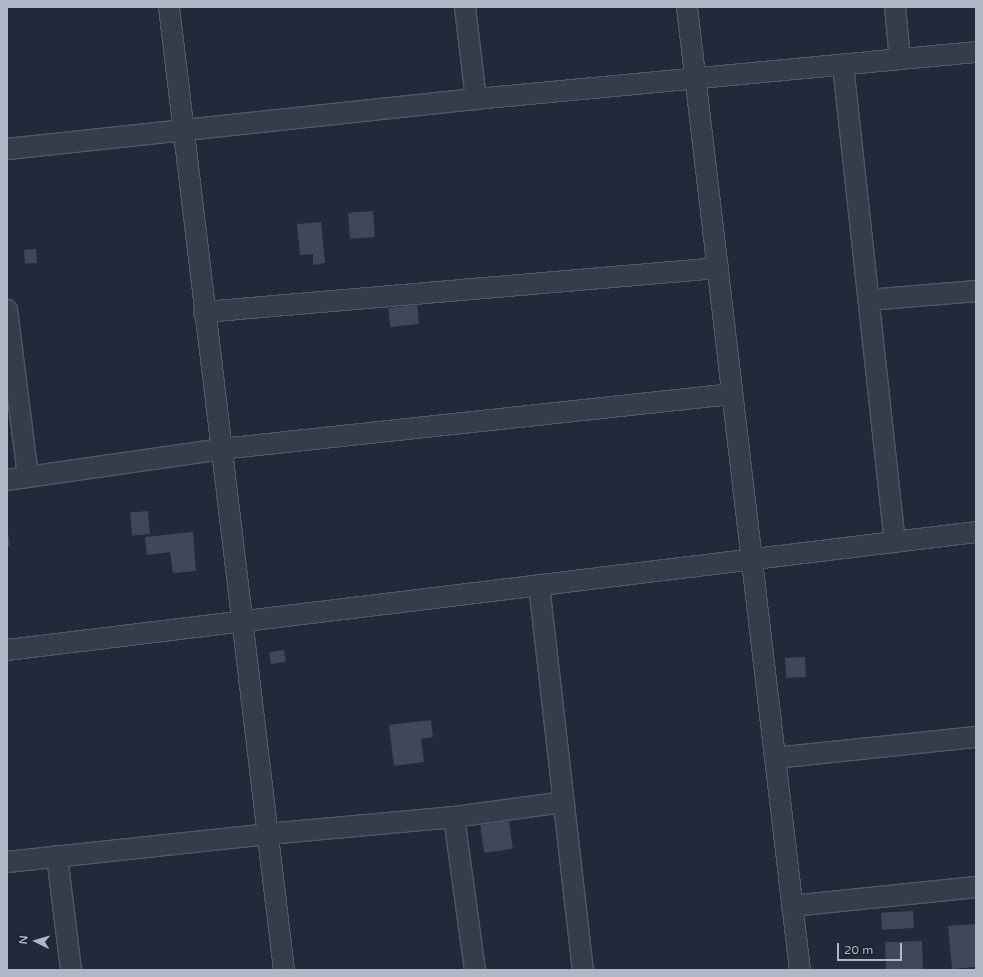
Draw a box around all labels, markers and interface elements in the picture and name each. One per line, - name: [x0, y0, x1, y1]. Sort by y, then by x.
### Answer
- north arrow: [16, 921, 56, 961]
- text: N: [17, 935, 30, 945]
- scale bar: [839, 935, 904, 961]
- text: 20 m: [844, 943, 873, 957]

